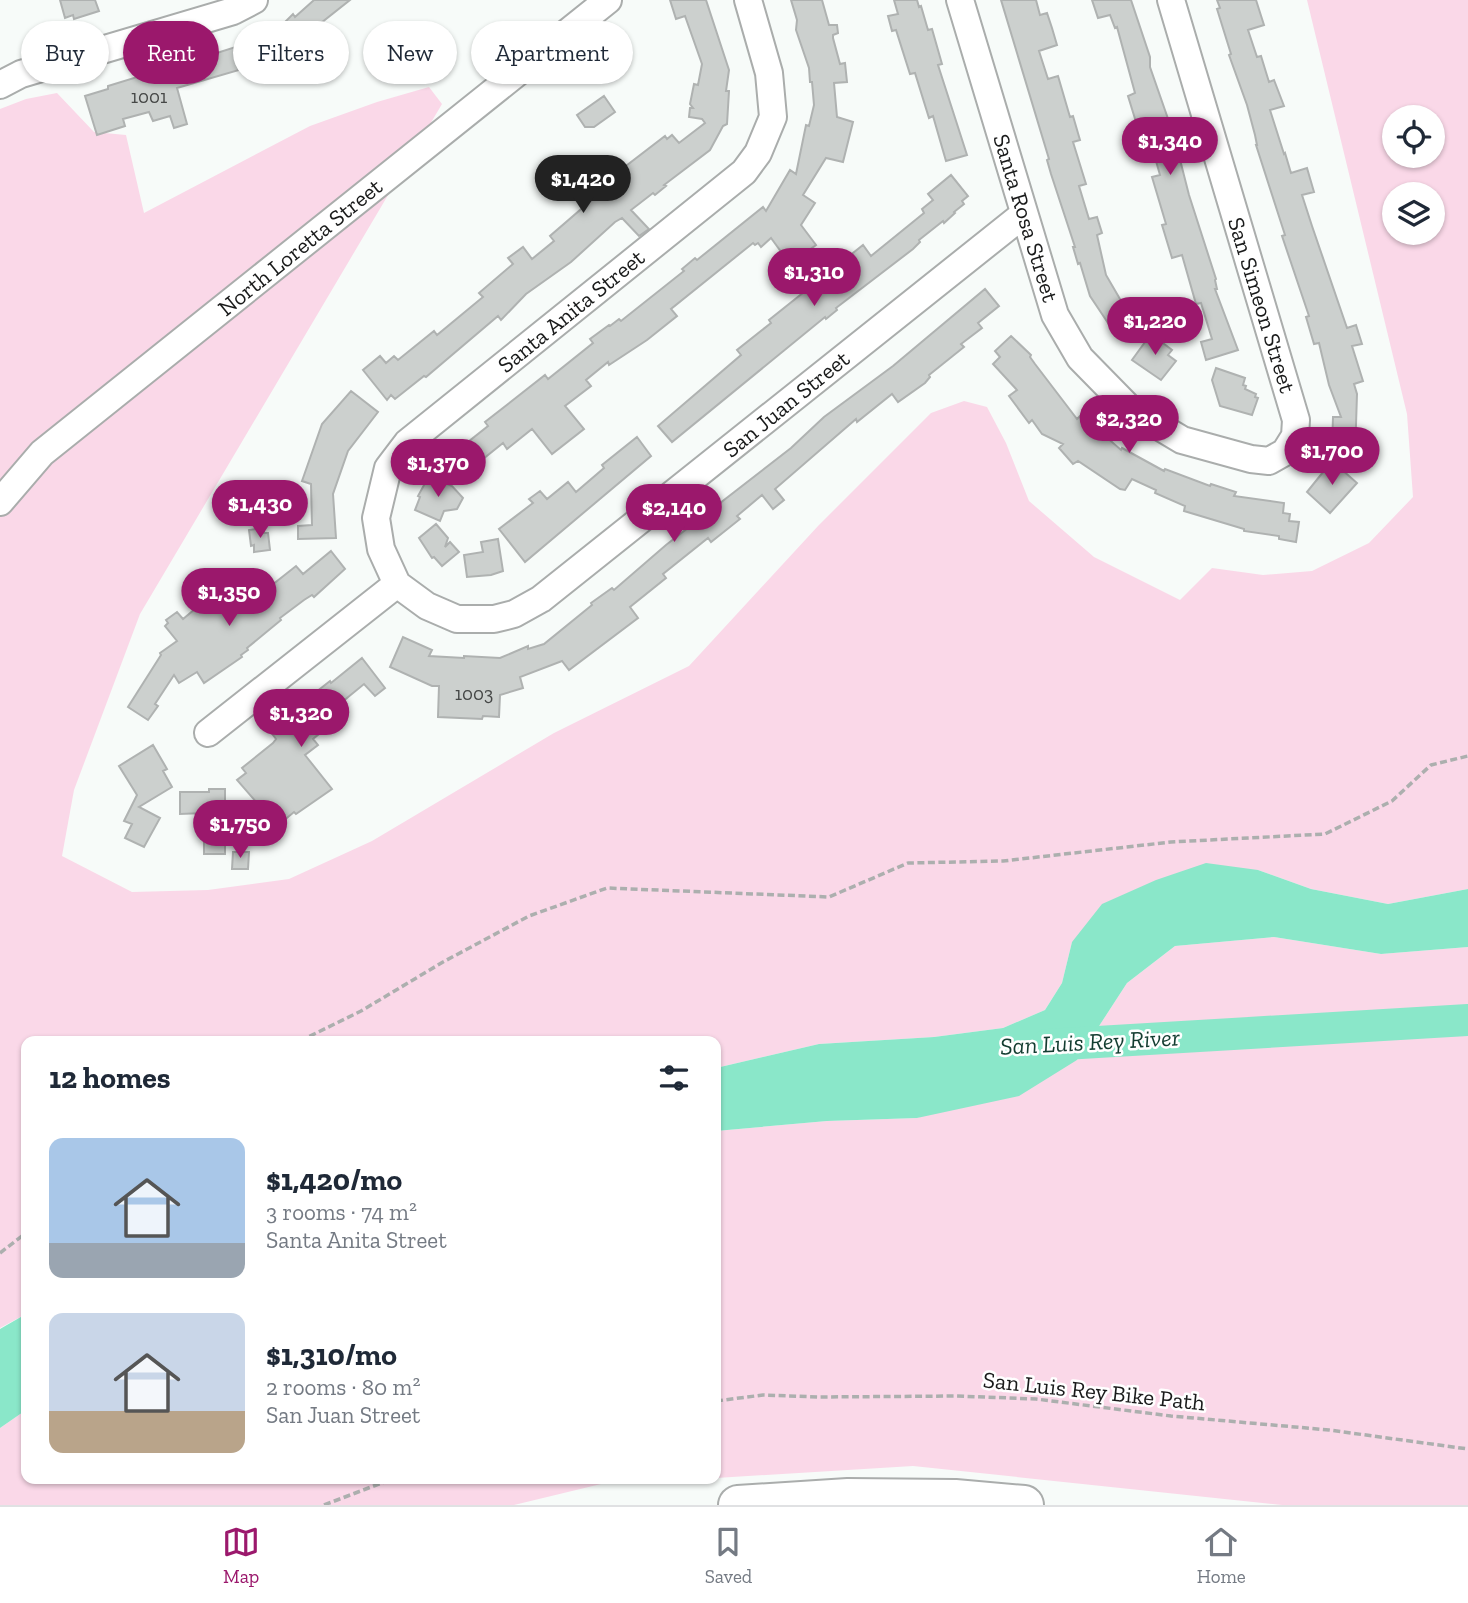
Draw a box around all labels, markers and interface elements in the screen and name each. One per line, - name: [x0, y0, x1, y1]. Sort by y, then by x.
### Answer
- chip: Buy: [21, 21, 109, 84]
- chip: Rent: [123, 21, 219, 84]
- chip: Filters: [233, 21, 349, 84]
- chip: New: [363, 21, 457, 84]
- chip: Apartment: [471, 21, 633, 84]
- house number: 1001: [131, 85, 167, 108]
- map controls: [1382, 105, 1445, 245]
- button: locate: [1382, 105, 1445, 168]
- pin: $1,340: [1113, 118, 1227, 177]
- text: $1,340: [1138, 126, 1202, 154]
- street label: Santa Rosa Street: [987, 131, 1065, 306]
- pin: $1,420: [526, 156, 640, 215]
- text: $1,420: [551, 164, 615, 192]
- street label: North Loretta Street: [212, 172, 388, 322]
- button: layers: [1382, 182, 1445, 245]
- street label: San Simeon Street: [1222, 214, 1302, 397]
- street label: Santa Anita Street: [492, 243, 650, 379]
- pin: $1,310: [757, 248, 871, 308]
- text: $1,310: [784, 257, 844, 285]
- pin: $1,220: [1098, 298, 1212, 357]
- text: $1,220: [1123, 306, 1187, 334]
- street label: San Juan Street: [717, 344, 855, 463]
- pin: $2,320: [1072, 396, 1186, 455]
- text: $2,320: [1096, 404, 1162, 432]
- pin: $1,700: [1275, 428, 1389, 487]
- text: $1,700: [1301, 436, 1363, 464]
- pin: $1,370: [381, 440, 495, 499]
- text: $1,370: [407, 448, 469, 476]
- pin: $1,430: [203, 480, 317, 540]
- pin: $2,140: [617, 484, 731, 544]
- text: $1,430: [228, 489, 292, 517]
- text: $2,140: [642, 493, 706, 521]
- pin: $1,350: [172, 568, 286, 628]
- text: $1,350: [197, 577, 261, 605]
- house number: 1003: [455, 682, 493, 705]
- pin: $1,320: [244, 690, 358, 749]
- text: $1,320: [269, 698, 333, 726]
- pin: $1,750: [183, 800, 297, 860]
- text: $1,750: [209, 809, 271, 837]
- water label: San Luis Rey River: [999, 1022, 1181, 1061]
- icon: filters: [655, 1059, 693, 1097]
- text: 12 homes: [49, 1060, 171, 1096]
- text: $1,420/mo: [266, 1162, 402, 1198]
- icon: home: [105, 1166, 189, 1250]
- text: 3 rooms · 74 m²: [266, 1198, 417, 1226]
- text: Santa Anita Street: [266, 1226, 447, 1254]
- text: $1,310/mo: [266, 1337, 397, 1373]
- icon: home: [105, 1341, 189, 1425]
- street label: San Luis Rey Bike Path: [982, 1365, 1206, 1417]
- text: 2 rooms · 80 m²: [266, 1373, 420, 1401]
- text: San Juan Street: [266, 1401, 420, 1429]
- tab: Map: [222, 1523, 260, 1588]
- tab: Saved: [705, 1523, 752, 1588]
- tab: Home: [1197, 1523, 1246, 1588]

